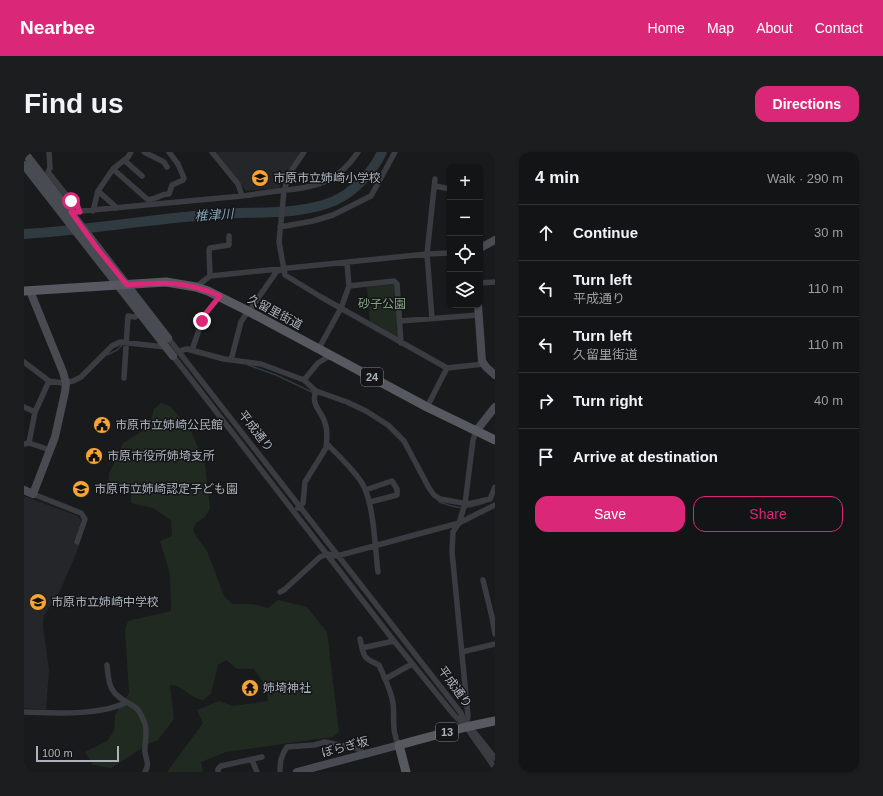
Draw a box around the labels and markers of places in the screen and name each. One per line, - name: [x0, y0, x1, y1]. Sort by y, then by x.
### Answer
- school or university icon: 市原市立姉崎小学校: [250, 168, 270, 188]
- place label: 市原市立姉崎小学校: [273, 171, 381, 185]
- public building icon: 市原市立姉崎公民館: [92, 415, 112, 435]
- place label: 市原市立姉崎公民館: [115, 418, 223, 432]
- public building icon: 市原市役所姉埼支所: [84, 446, 104, 466]
- place label: 市原市役所姉埼支所: [107, 449, 215, 463]
- school or university icon: 市原市立姉崎認定子ども園: [71, 479, 91, 499]
- place label: 市原市立姉崎認定子ども園: [94, 482, 238, 496]
- school or university icon: 市原市立姉崎中学校: [28, 592, 48, 612]
- place label: 市原市立姉崎中学校: [51, 595, 159, 609]
- temple icon: 姉埼神社: [240, 678, 260, 698]
- place label: 姉埼神社: [263, 681, 311, 695]

